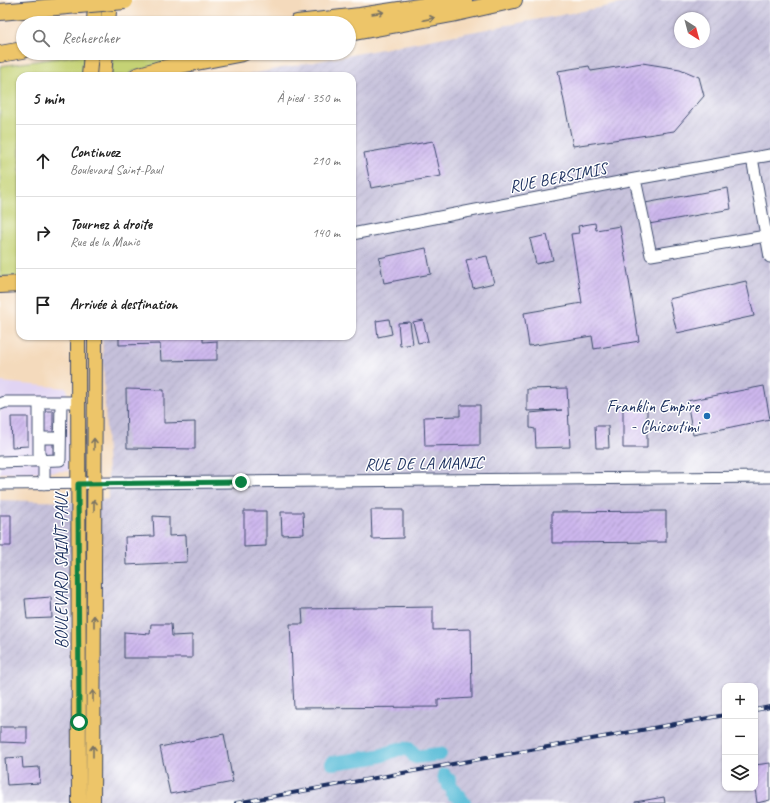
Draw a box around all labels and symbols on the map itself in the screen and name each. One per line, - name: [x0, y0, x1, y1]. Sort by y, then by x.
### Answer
- one-way arrow: [371, 9, 384, 17]
- north arrow: [674, 12, 710, 48]
- one-way arrow: [422, 14, 435, 22]
- street label: RUE BERSIMIS: [508, 157, 611, 197]
- place label: Franklin Empire - Chicoutimi: [607, 396, 701, 437]
- marker: Franklin Empire - Chicoutimi: [702, 411, 712, 421]
- one-way arrow: [90, 438, 98, 451]
- street label: RUE DE LA MANIC: [365, 452, 485, 475]
- route end: [232, 473, 250, 491]
- street label: BOULEVARD SAINT-PAUL: [51, 490, 72, 649]
- one-way arrow: [90, 499, 98, 512]
- one-way arrow: [90, 615, 98, 628]
- one-way arrow: [89, 690, 97, 703]
- route start: [70, 713, 88, 731]
- one-way arrow: [89, 745, 97, 758]

